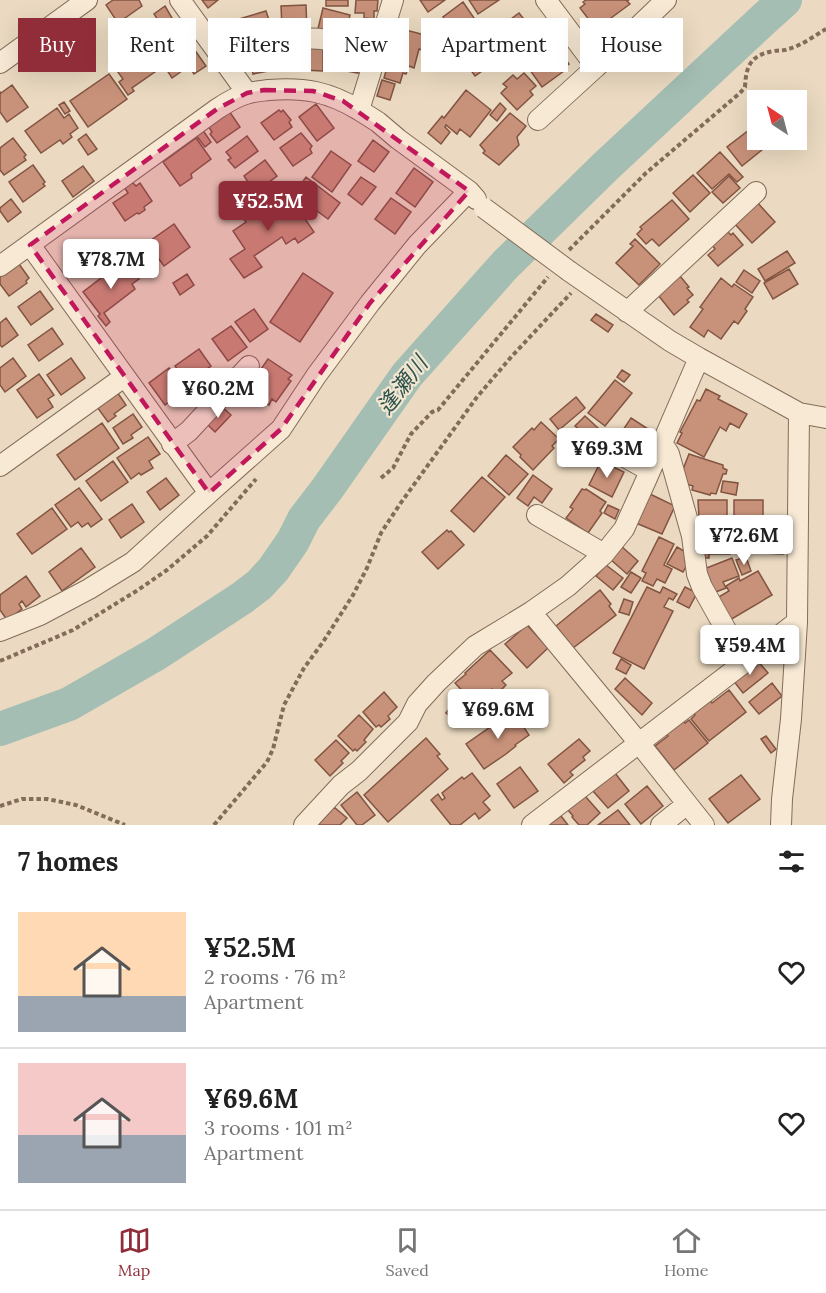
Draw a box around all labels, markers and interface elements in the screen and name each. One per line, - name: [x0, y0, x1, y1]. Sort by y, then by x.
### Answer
- chip: Buy: [18, 18, 96, 72]
- chip: Rent: [108, 18, 196, 72]
- chip: Filters: [208, 18, 311, 72]
- chip: New: [323, 18, 409, 72]
- chip: Apartment: [421, 18, 568, 72]
- chip: House: [580, 18, 683, 72]
- north arrow: [747, 90, 807, 150]
- map controls: [747, 90, 807, 150]
- pin: ¥52.5M: [219, 181, 317, 232]
- text: ¥52.5M: [233, 188, 303, 213]
- pin: ¥78.7M: [62, 239, 160, 290]
- text: ¥78.7M: [77, 246, 145, 271]
- water label: 逢瀬川: [371, 349, 435, 420]
- pin: ¥60.2M: [169, 368, 267, 419]
- text: ¥60.2M: [181, 375, 255, 400]
- pin: ¥69.3M: [558, 428, 656, 479]
- text: ¥69.3M: [571, 435, 643, 460]
- pin: ¥72.6M: [695, 515, 793, 566]
- text: ¥72.6M: [709, 522, 779, 547]
- pin: ¥59.4M: [701, 625, 799, 676]
- text: ¥59.4M: [714, 632, 786, 657]
- pin: ¥69.6M: [449, 689, 547, 740]
- text: ¥69.6M: [462, 696, 534, 721]
- text: 7 homes: [18, 845, 118, 878]
- icon: filters: [775, 845, 808, 878]
- text: ¥52.5M: [204, 931, 296, 964]
- icon: home: [66, 936, 138, 1008]
- icon: heart: [775, 956, 808, 989]
- text: 2 rooms · 76 m²: [204, 964, 346, 989]
- text: Apartment: [204, 989, 304, 1014]
- text: ¥69.6M: [204, 1082, 299, 1115]
- icon: home: [66, 1087, 138, 1159]
- icon: heart: [775, 1107, 808, 1140]
- text: 3 rooms · 101 m²: [204, 1115, 353, 1140]
- text: Apartment: [204, 1140, 304, 1165]
- tab: Map: [118, 1224, 151, 1280]
- tab: Saved: [386, 1224, 429, 1280]
- tab: Home: [664, 1224, 708, 1280]

